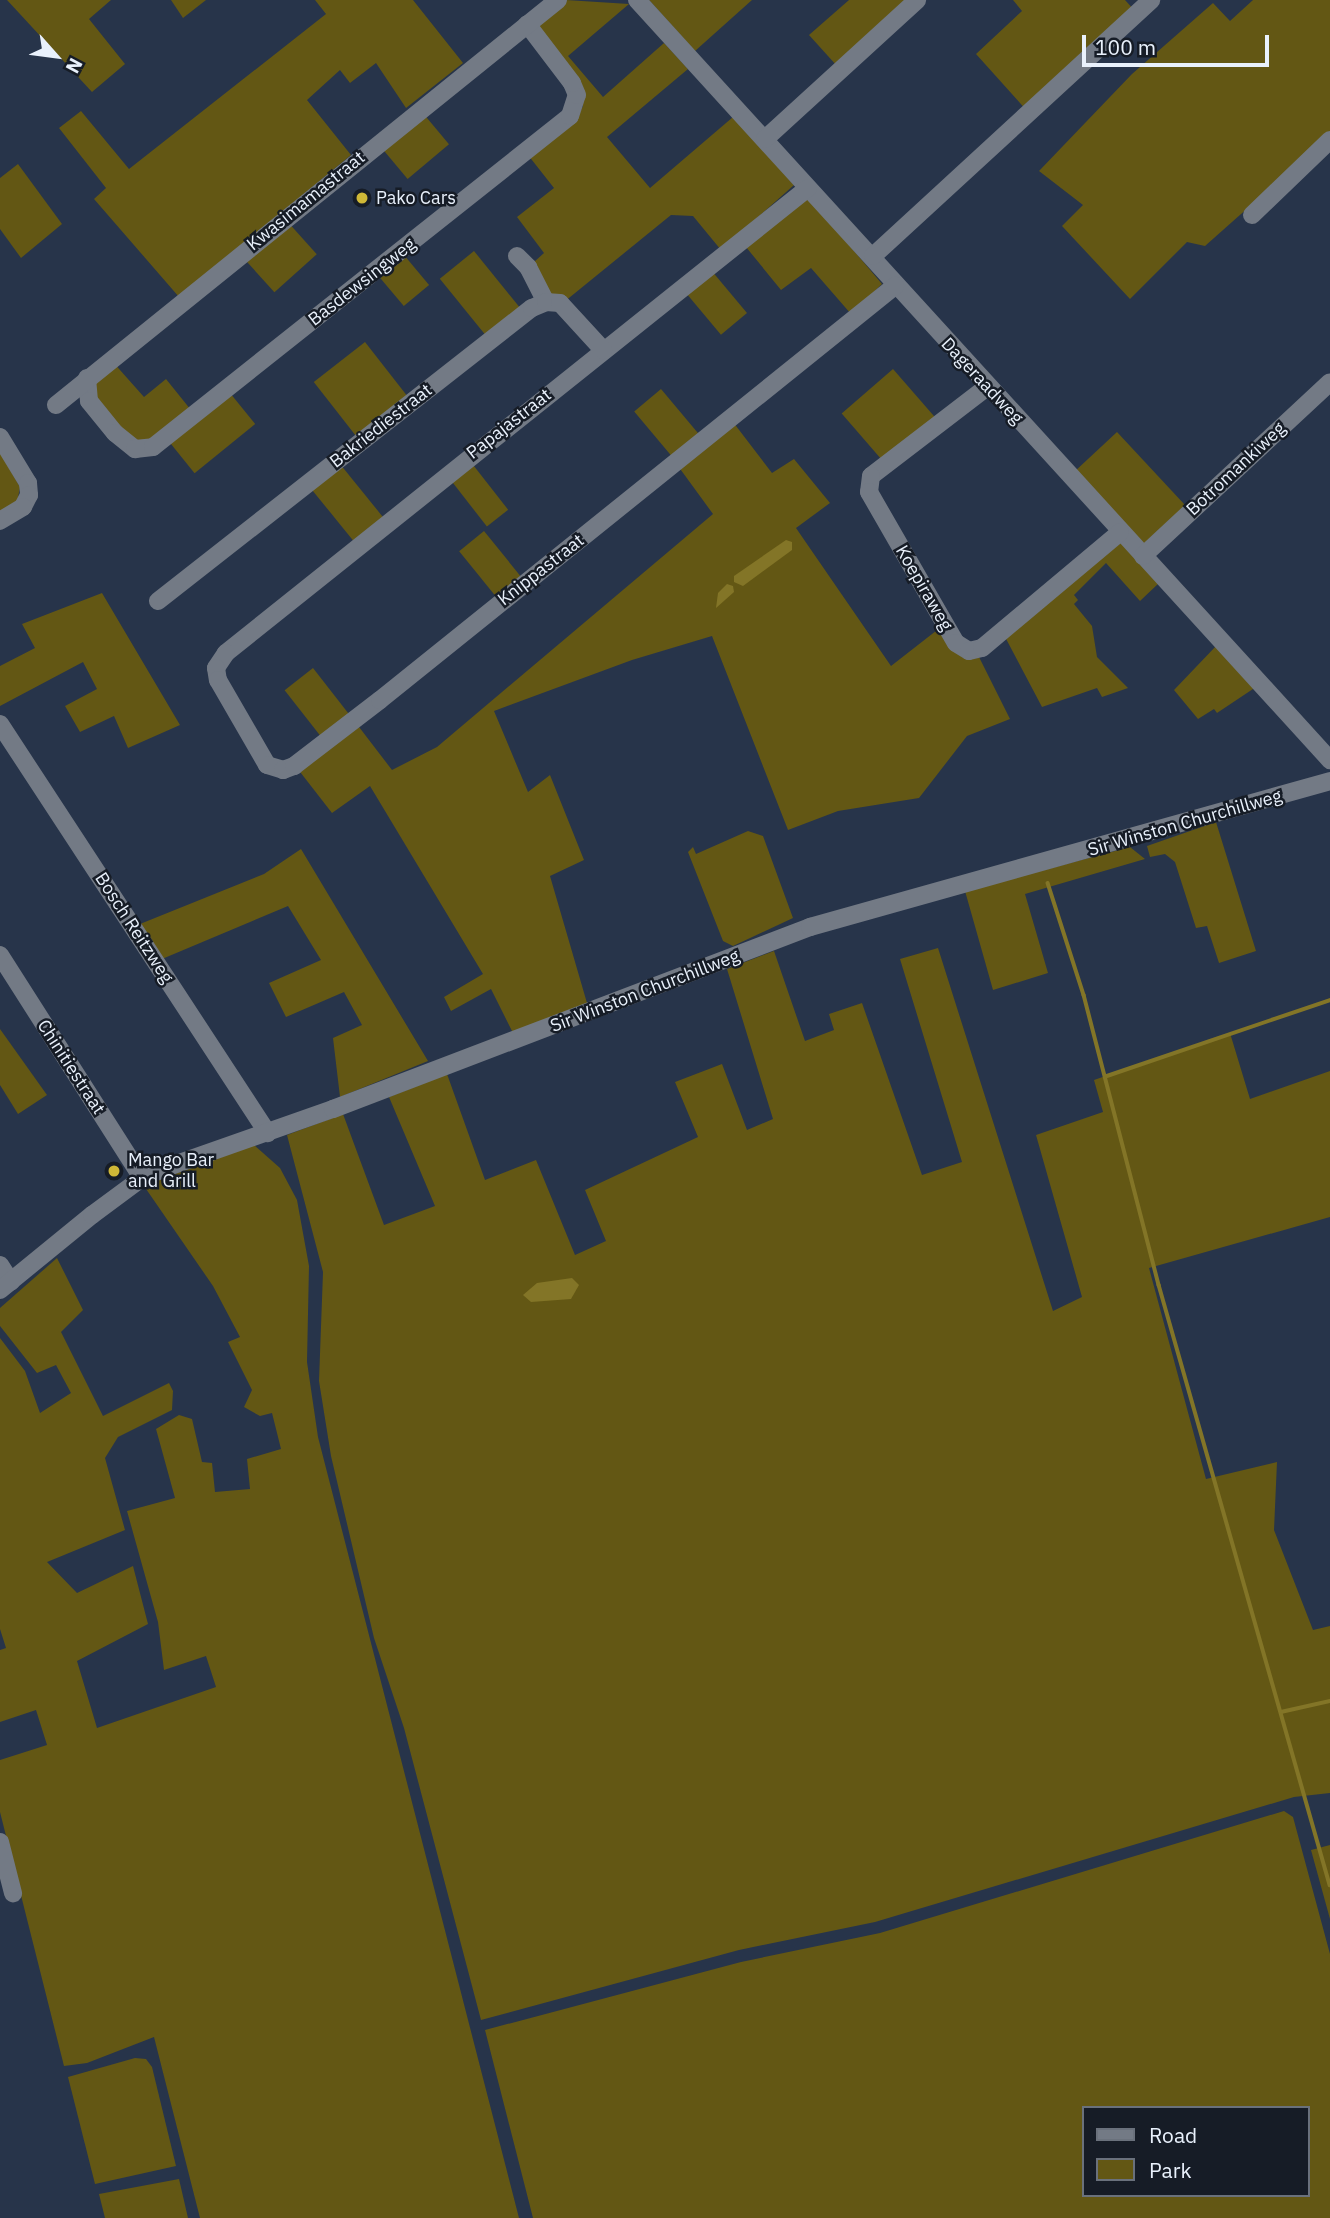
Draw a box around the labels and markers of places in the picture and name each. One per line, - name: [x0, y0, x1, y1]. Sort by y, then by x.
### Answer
- place label: Pako Cars: [376, 187, 456, 209]
- marker: Pako Cars: [354, 190, 370, 206]
- place label: Mango Bar and Grill: [128, 1150, 214, 1192]
- marker: Mango Bar and Grill: [106, 1163, 122, 1179]

